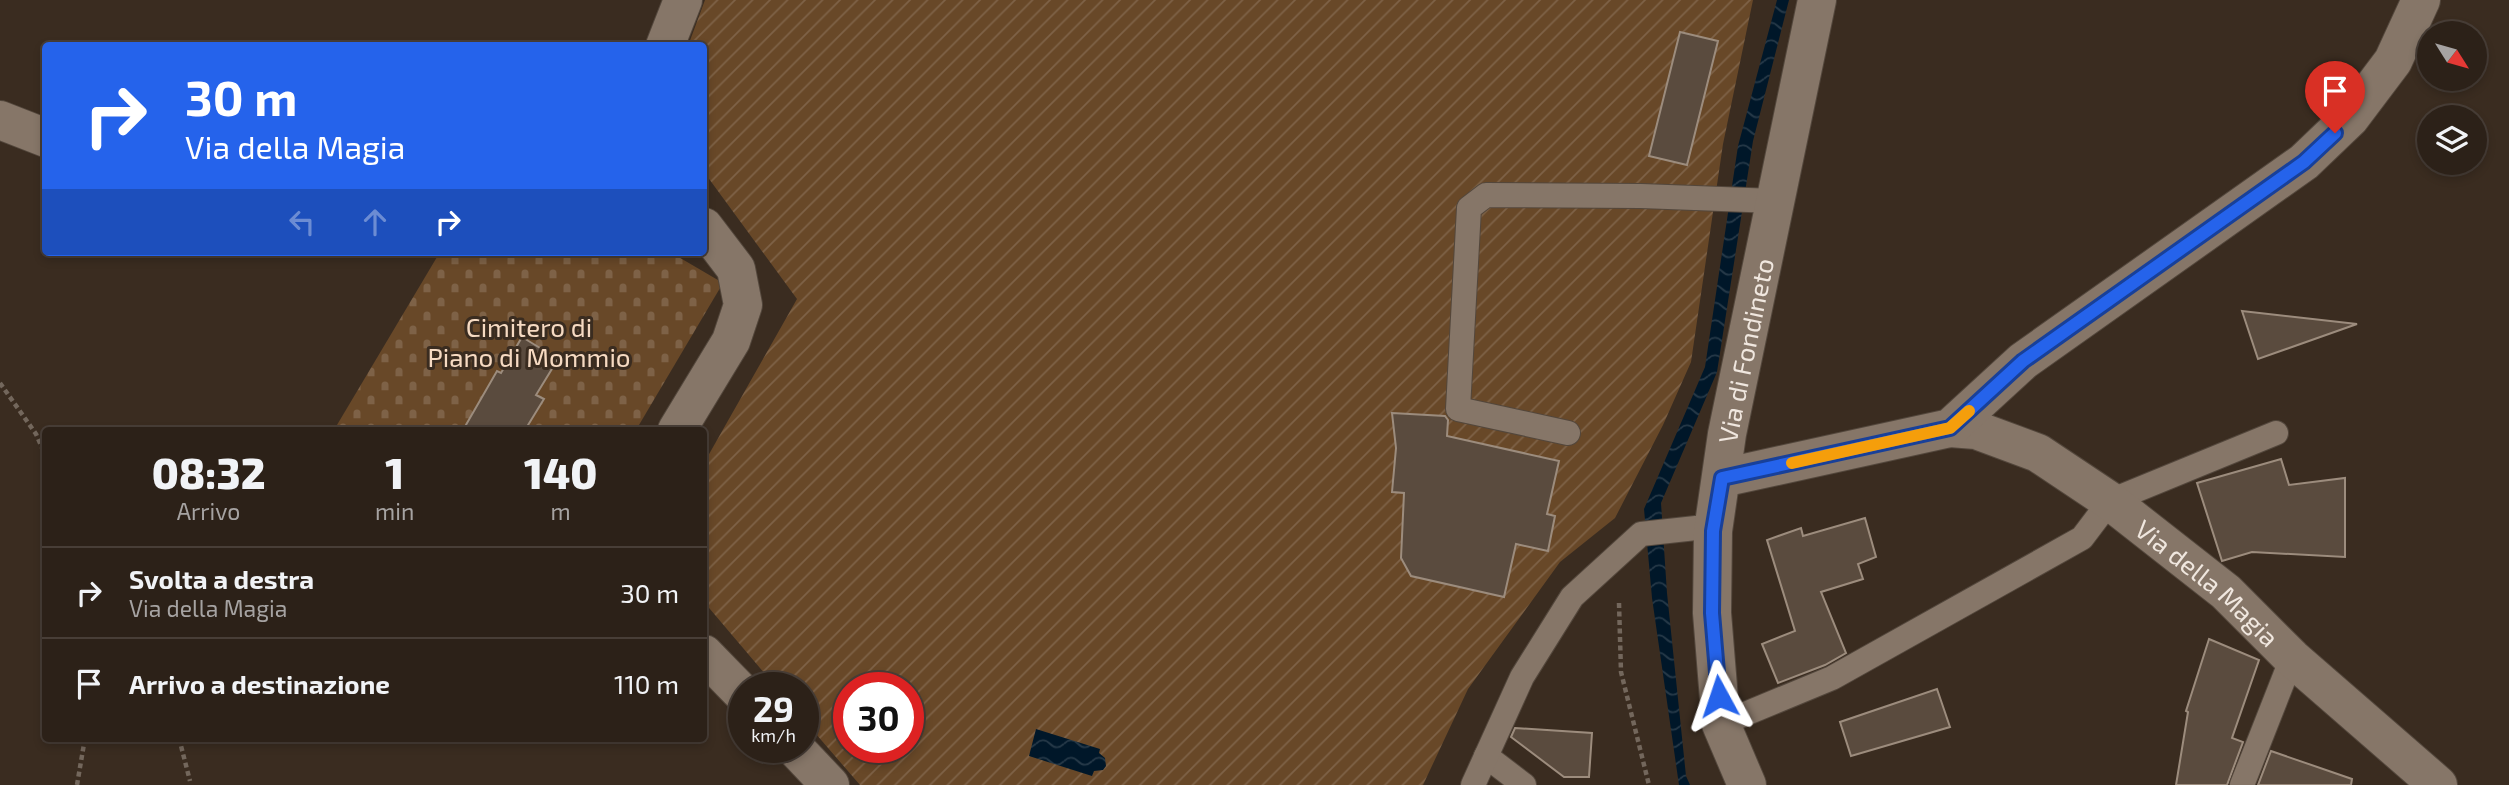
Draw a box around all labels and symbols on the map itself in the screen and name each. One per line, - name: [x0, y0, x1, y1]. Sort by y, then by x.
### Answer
- north arrow: [2417, 21, 2487, 91]
- pin: [2305, 61, 2365, 133]
- street label: Via di Fondineto: [1710, 255, 1779, 445]
- park label: Cimitero di Piano di Mommio: [427, 311, 631, 372]
- street label: Via della Magia: [2130, 512, 2286, 652]
- position arrow: [1682, 659, 1756, 733]
- speed limit sign: 30: [833, 672, 924, 763]

